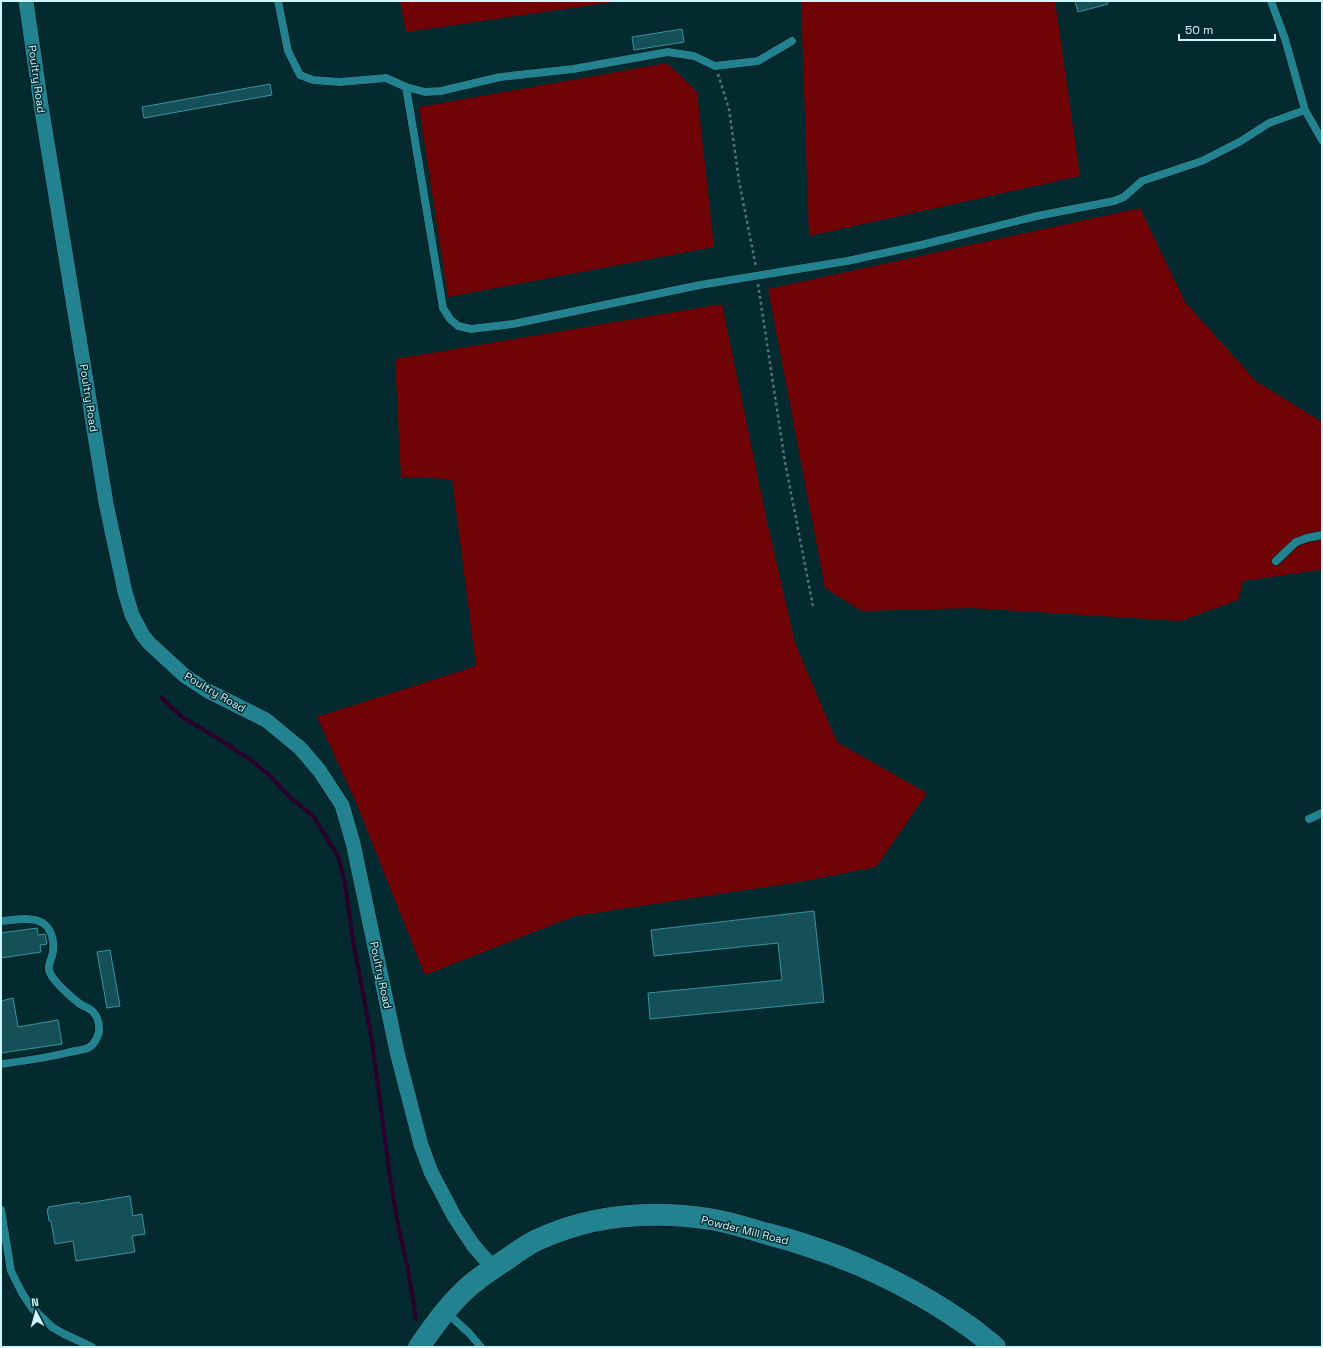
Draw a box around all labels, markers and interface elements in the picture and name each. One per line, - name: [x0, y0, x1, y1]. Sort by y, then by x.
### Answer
- scale bar: [1179, 16, 1275, 42]
- text: 50 m: [1185, 22, 1213, 38]
- street label: Poultry Road: [25, 44, 49, 114]
- street label: Poultry Road: [77, 363, 101, 433]
- street label: Poultry Road: [182, 669, 248, 715]
- street label: Poultry Road: [367, 940, 395, 1010]
- street label: Powder Mill Road: [700, 1212, 790, 1248]
- north arrow: [16, 1292, 56, 1332]
- text: N: [31, 1295, 39, 1309]

